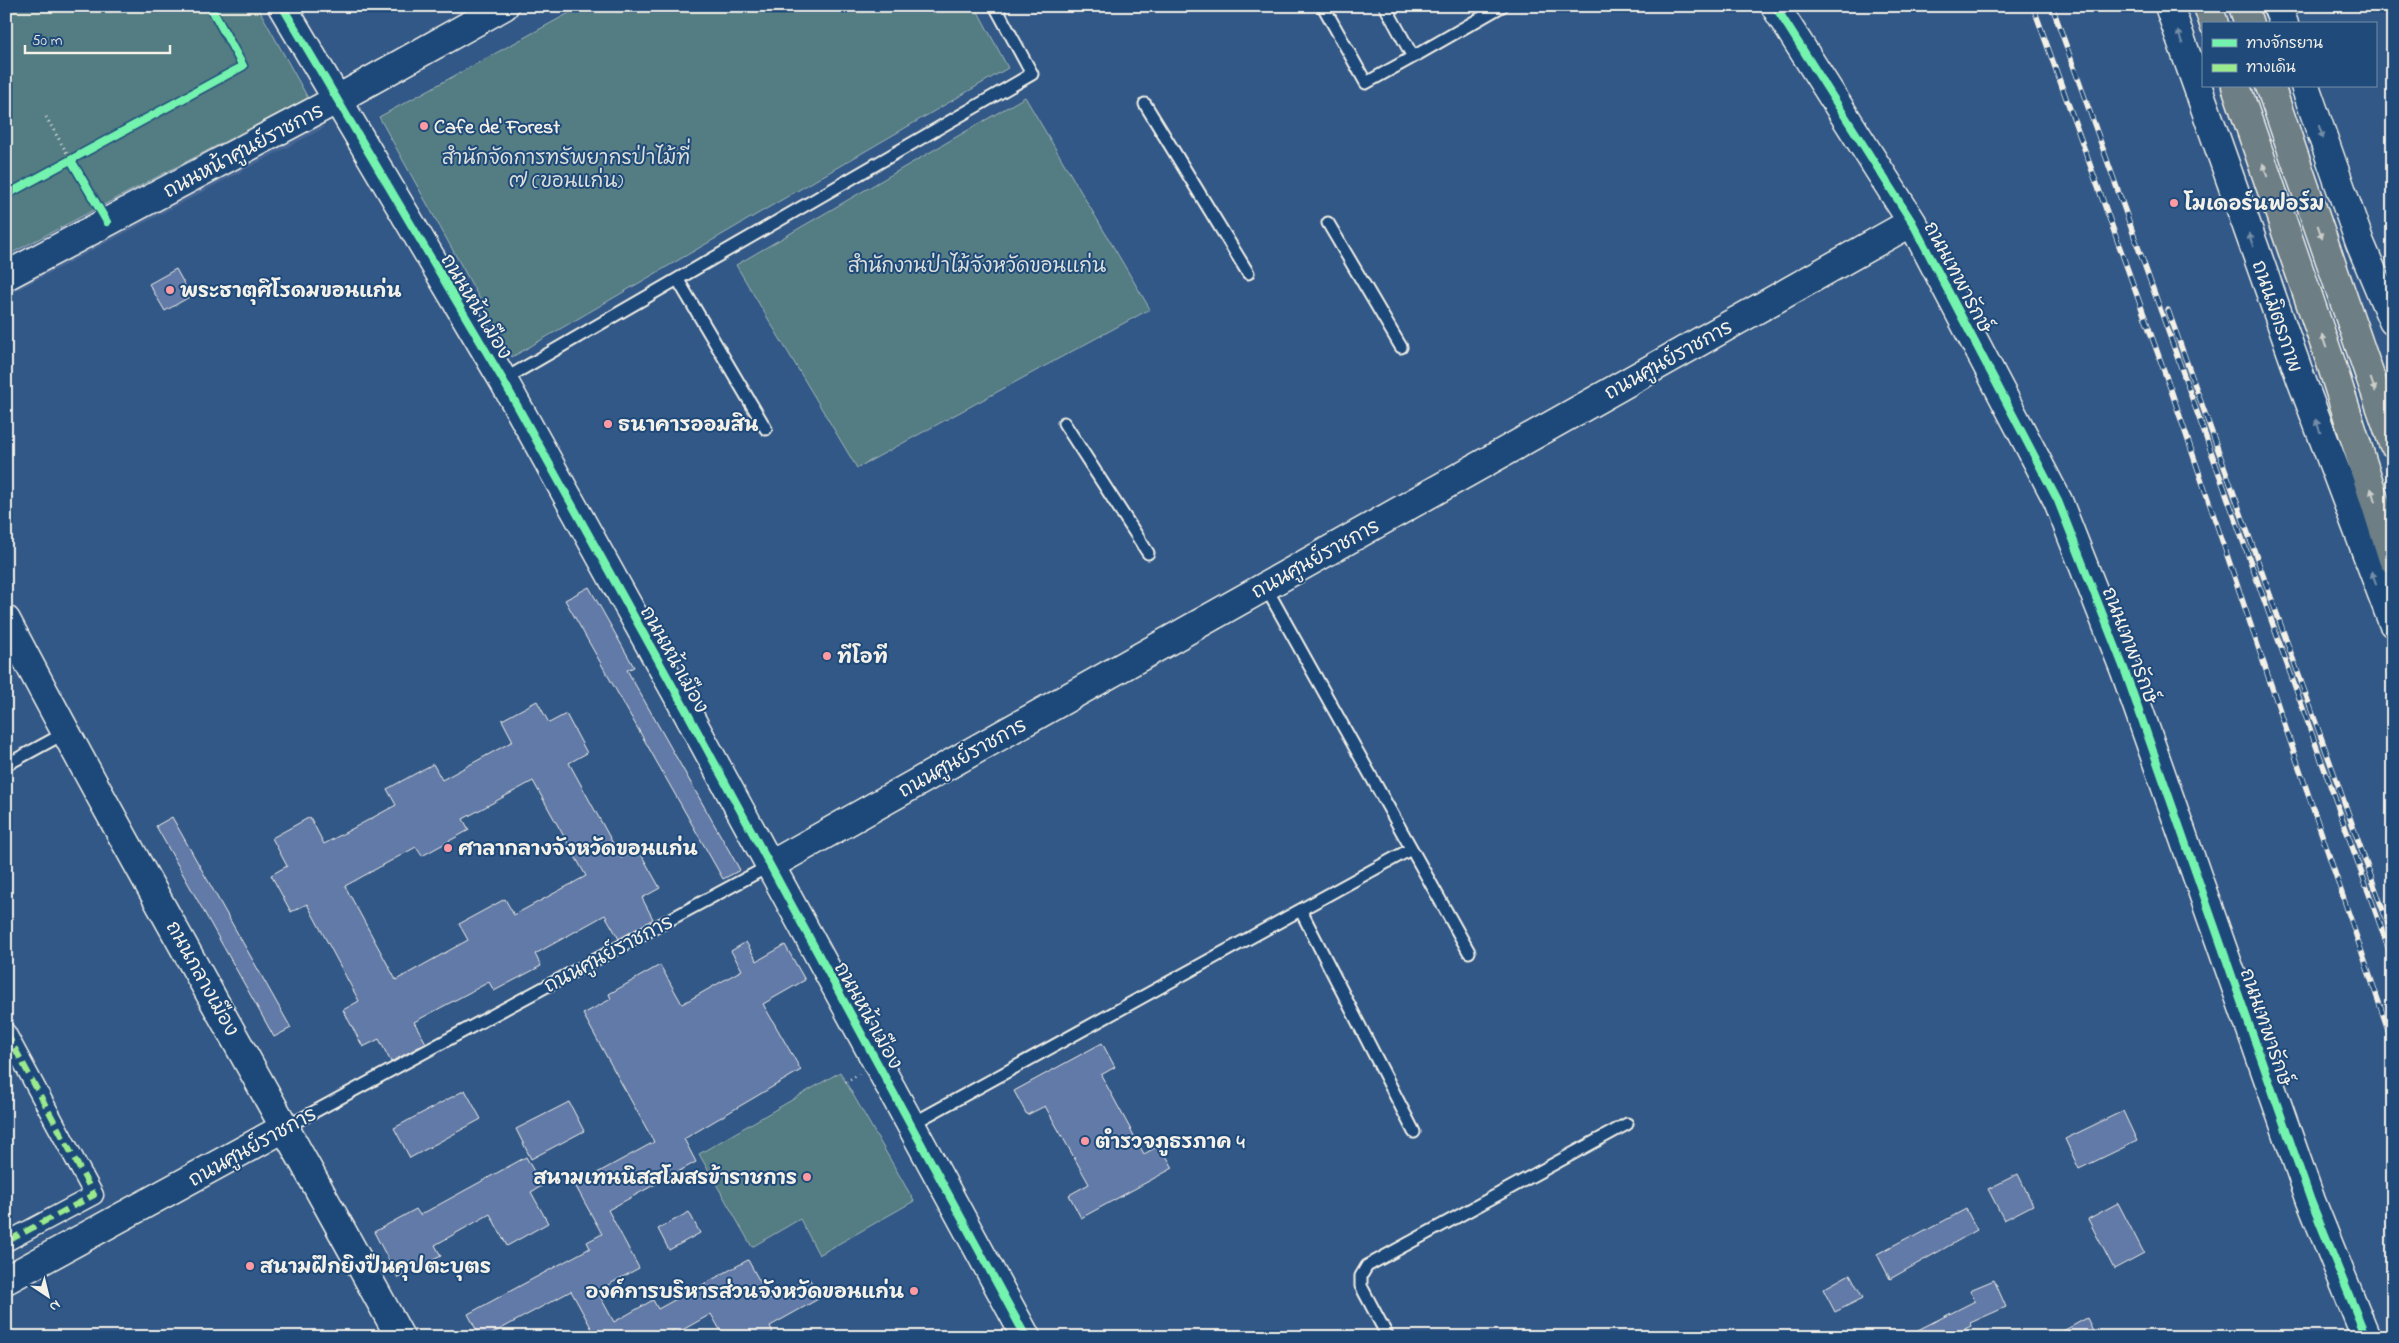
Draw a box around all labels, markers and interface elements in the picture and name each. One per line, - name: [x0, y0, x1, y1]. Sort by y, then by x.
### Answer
- scale bar: [25, 22, 170, 54]
- legend: [2202, 22, 2376, 88]
- one-way arrow: [2176, 29, 2184, 44]
- text: 50 m: [32, 30, 63, 52]
- text: ทางจักรยาน: [2246, 33, 2323, 55]
- text: ทางเดิน: [2246, 57, 2296, 79]
- street label: ถนนหน้าศูนย์ราชการ: [158, 97, 330, 207]
- place label: Cafe de' Forest: [434, 114, 560, 143]
- marker: Cafe de' Forest: [418, 120, 430, 132]
- one-way arrow: [2318, 125, 2326, 140]
- park label: สำนักจัดการทรัพยากรป่าไม้ที่ ๗ (ขอนแก่น): [442, 138, 690, 197]
- one-way arrow: [2261, 163, 2268, 178]
- place label: โมเดอร์นฟอร์ม: [2183, 190, 2324, 220]
- marker: โมเดอร์นฟอร์ม: [2168, 197, 2180, 209]
- street label: ถนนเทพารักษ์: [1915, 216, 2000, 340]
- one-way arrow: [2317, 224, 2324, 239]
- one-way arrow: [2247, 232, 2254, 247]
- street label: ถนนหน้าเมือง: [432, 248, 519, 366]
- park label: สำนักงานป่าไม้จังหวัดขอนแก่น: [848, 252, 1106, 282]
- street label: ถนนมิตรภาพ: [2243, 257, 2308, 377]
- place label: พระธาตุศิโรดมขอนแก่น: [180, 277, 402, 307]
- marker: พระธาตุศิโรดมขอนแก่น: [164, 284, 176, 296]
- street label: ถนนศูนย์ราชการ: [1599, 313, 1739, 408]
- one-way arrow: [2320, 333, 2327, 348]
- one-way arrow: [2370, 378, 2377, 393]
- place label: ธนาคารออมสิน: [618, 412, 759, 441]
- marker: ธนาคารออมสิน: [602, 418, 614, 430]
- one-way arrow: [2314, 418, 2322, 433]
- one-way arrow: [2369, 488, 2376, 503]
- street label: ถนนศูนย์ราชการ: [1246, 512, 1386, 607]
- one-way arrow: [2370, 570, 2378, 585]
- street label: ถนนเทพารักษ์: [2093, 583, 2166, 710]
- street label: ถนนหน้าเมือง: [631, 601, 715, 719]
- place label: ทีโอที: [837, 643, 888, 673]
- marker: ทีโอที: [821, 650, 833, 662]
- street label: ถนนศูนย์ราชการ: [893, 711, 1033, 806]
- place label: ศาลากลางจังหวัดขอนแก่น: [458, 835, 698, 865]
- marker: ศาลากลางจังหวัดขอนแก่น: [442, 842, 454, 854]
- street label: ถนนศูนย์ราชการ: [539, 908, 679, 1001]
- street label: ถนนกลางเมือง: [157, 916, 245, 1042]
- street label: ถนนหน้าเมือง: [825, 957, 909, 1075]
- street label: ถนนเทพารักษ์: [2231, 964, 2300, 1092]
- street label: ถนนศูนย์ราชการ: [183, 1100, 323, 1195]
- place label: ตำรวจภูธรภาค 4: [1095, 1128, 1245, 1158]
- marker: ตำรวจภูธรภาค 4: [1079, 1135, 1091, 1147]
- place label: สนามเทนนิสสโมสรข้าราชการ: [534, 1164, 797, 1194]
- marker: สนามเทนนิสสโมสรข้าราชการ: [801, 1171, 813, 1183]
- place label: สนามฝึกยิงปืนคุปตะบุตร: [260, 1253, 491, 1283]
- marker: สนามฝึกยิงปืนคุปตะบุตร: [244, 1260, 256, 1272]
- north arrow: [22, 1270, 72, 1320]
- place label: องค์การบริหารส่วนจังหวัดขอนแก่น: [585, 1278, 904, 1308]
- marker: องค์การบริหารส่วนจังหวัดขอนแก่น: [908, 1285, 920, 1297]
- text: N: [45, 1294, 64, 1317]

